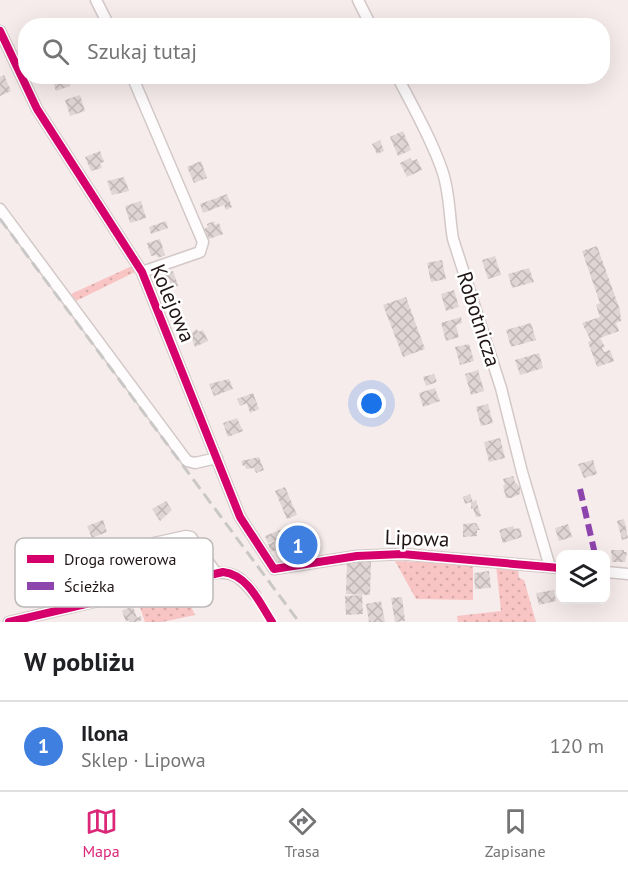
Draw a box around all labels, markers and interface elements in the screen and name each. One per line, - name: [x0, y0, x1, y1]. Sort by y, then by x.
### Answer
- search box: [18, 18, 610, 84]
- icon: search: [39, 35, 72, 68]
- text: Szukaj tutaj: [87, 37, 197, 65]
- street label: Kolejowa: [144, 260, 202, 346]
- street label: Robotnicza: [451, 268, 507, 370]
- your location: [357, 389, 386, 418]
- pin: 1: [278, 522, 318, 568]
- street label: Lipowa: [384, 523, 450, 553]
- legend: [15, 538, 213, 607]
- text: Droga rowerowa: [64, 549, 176, 569]
- map controls: [556, 550, 610, 604]
- button: layers: [556, 550, 610, 604]
- text: Ścieżka: [64, 576, 115, 596]
- text: W pobliżu: [24, 645, 135, 678]
- text: Ilona: [81, 719, 128, 747]
- text: 1: [38, 733, 49, 759]
- text: 120 m: [550, 733, 604, 759]
- text: Sklep · Lipowa: [81, 747, 206, 773]
- tab: Mapa: [82, 805, 120, 861]
- tab: Trasa: [285, 805, 320, 861]
- tab: Zapisane: [485, 805, 546, 861]

